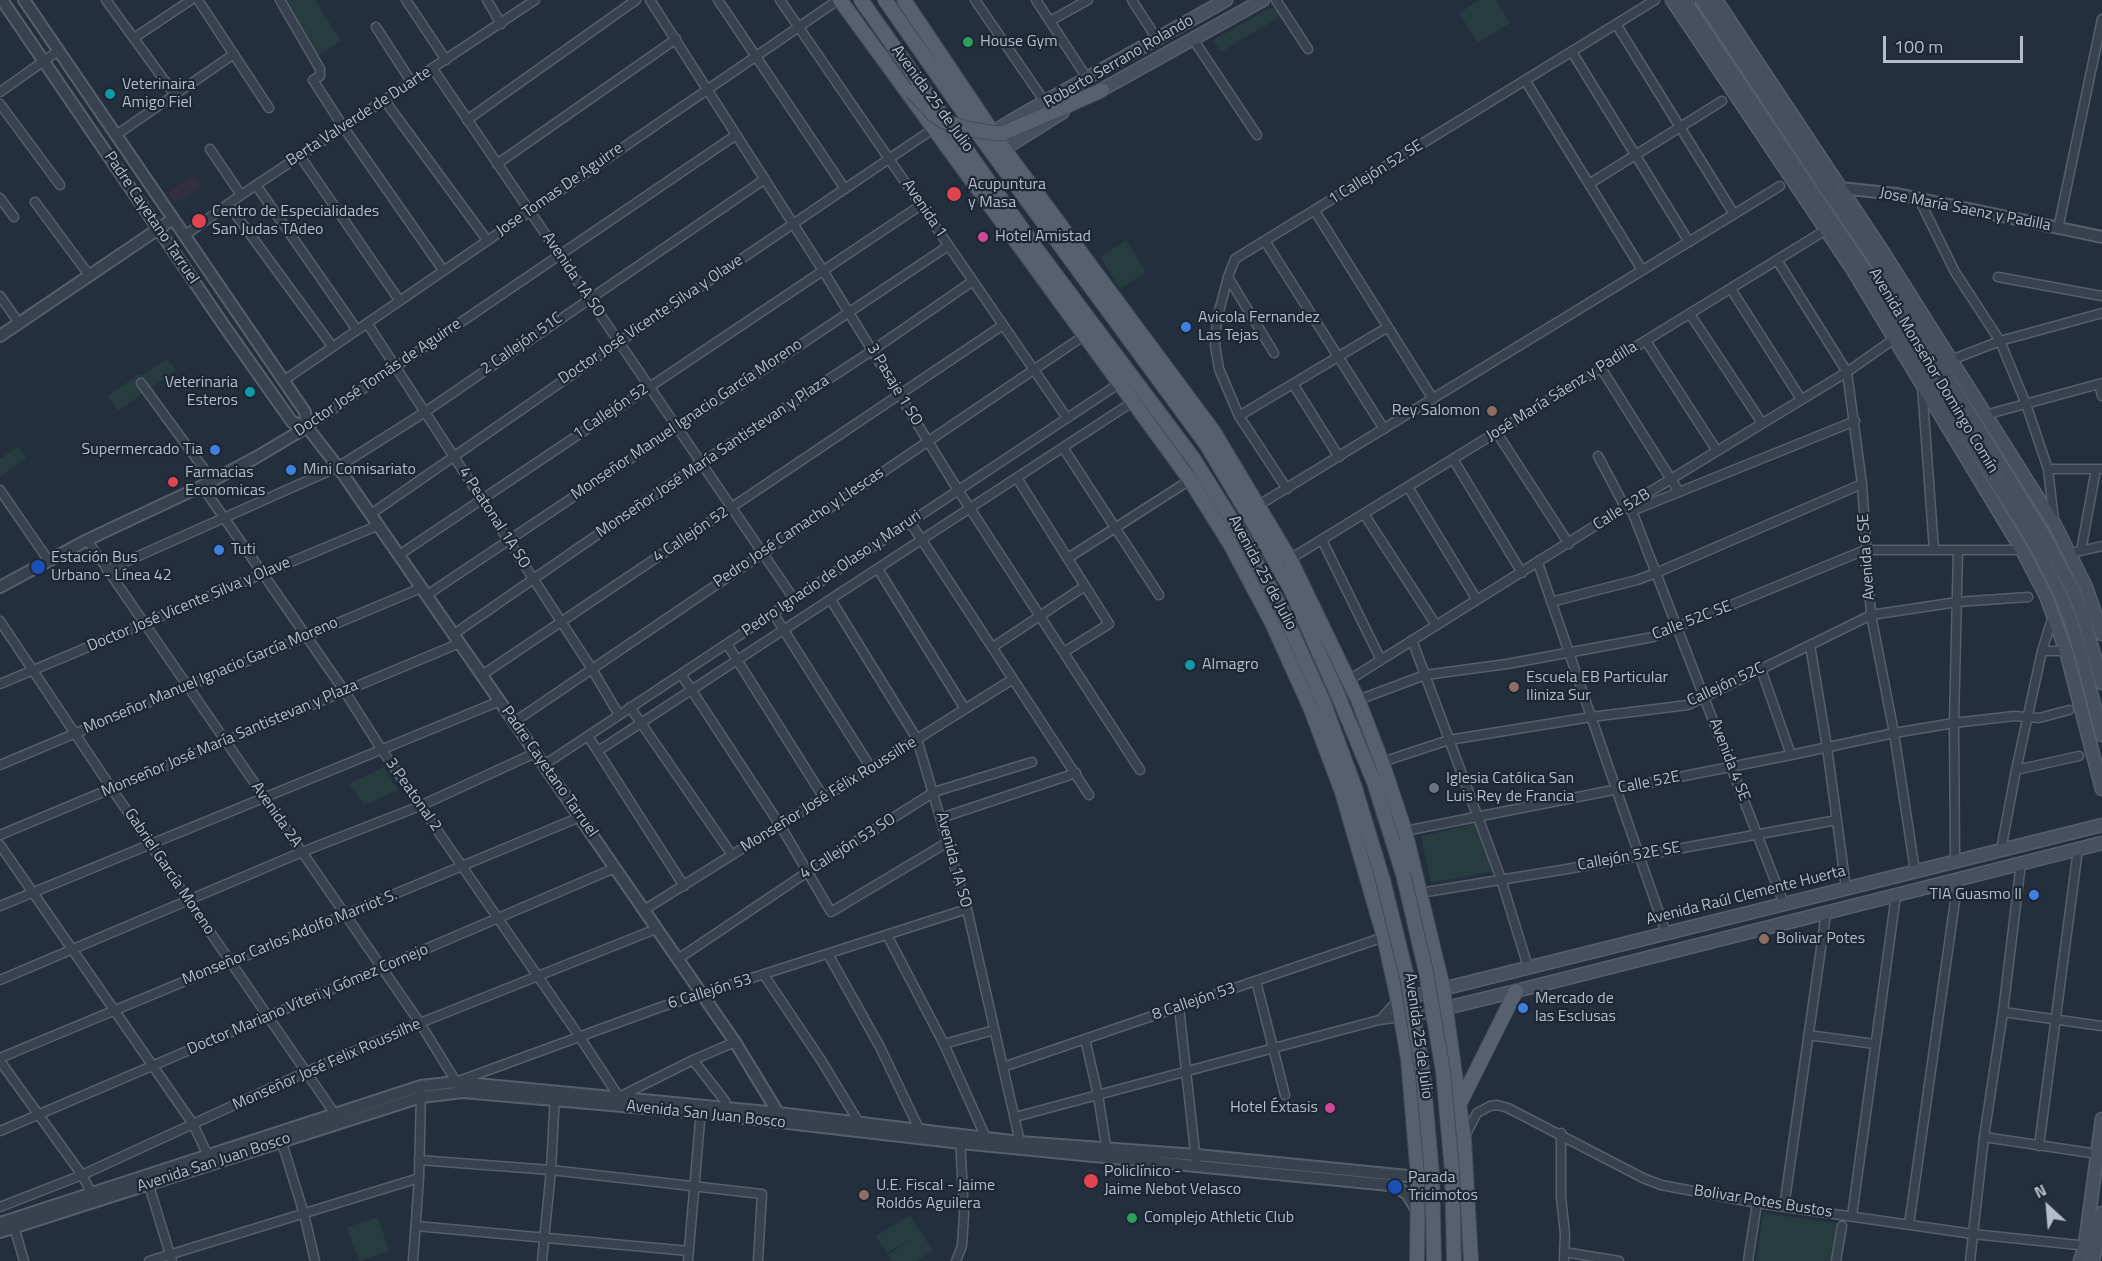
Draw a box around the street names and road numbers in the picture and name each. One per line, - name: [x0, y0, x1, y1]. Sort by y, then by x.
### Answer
- street label: Roberto Serrano Rolando: [1041, 11, 1197, 113]
- street label: Avenida 25 de Julio: [887, 42, 977, 156]
- street label: Berta Valverde de Duarte: [283, 63, 435, 171]
- street label: 1 Callejón 52 SE: [1325, 136, 1427, 210]
- street label: Jose Tomas De Aguirre: [493, 139, 627, 241]
- street label: Padre Cayetano Tarruel: [100, 148, 202, 288]
- street label: Avenida 1: [898, 176, 950, 242]
- street label: Jose María Saenz y Padilla: [1878, 184, 2052, 236]
- street label: Avenida 1A SO: [538, 229, 608, 321]
- street label: Doctor José Vicente Silva y Olave: [555, 251, 747, 389]
- street label: Avenida Monseñor Domingo Comín: [1864, 265, 2002, 477]
- street label: 2 Callejón 51C: [477, 309, 567, 379]
- street label: Doctor José Tomás de Aguirre: [291, 315, 465, 441]
- street label: Monseñor Manuel Ignacio García Moreno: [568, 335, 806, 505]
- street label: José María Sáenz y Padilla: [1483, 338, 1641, 446]
- street label: 3 Pasaje 1 SO: [862, 341, 926, 429]
- street label: Monseñor José María Santistevan y Plaza: [593, 372, 833, 542]
- street label: 1 Callejón 52: [570, 380, 652, 444]
- street label: 4 Peatonal 1A SO: [454, 464, 534, 572]
- street label: Pedro José Camacho y Llescas: [710, 464, 888, 592]
- street label: Calle 52B: [1590, 485, 1654, 535]
- street label: 4 Callejón 52: [650, 503, 732, 567]
- street label: Pedro Ignacio de Olaso y Maruri: [739, 507, 925, 641]
- street label: Avenida 25 de Julio: [1224, 512, 1300, 634]
- street label: Avenida 6 SE: [1854, 513, 1880, 601]
- street label: Doctor José Vicente Silva y Olave: [85, 553, 293, 657]
- street label: Calle 52C SE: [1650, 597, 1734, 645]
- street label: Monseñor Manuel Ignacio García Moreno: [81, 614, 341, 738]
- street label: Callejón 52C: [1684, 659, 1768, 711]
- street label: Monseñor José María Santistevan y Plaza: [99, 676, 361, 802]
- street label: Padre Cayetano Tarruel: [496, 703, 602, 841]
- street label: Avenida 4 SE: [1704, 716, 1754, 804]
- street label: Monseñor José Félix Roussilhe: [738, 733, 920, 857]
- street label: 3 Peatonal 2: [381, 755, 445, 835]
- street label: Calle 52E: [1617, 768, 1681, 798]
- street label: Avenida 2A: [246, 779, 306, 851]
- street label: Gabriel García Moreno: [120, 805, 218, 939]
- street label: 4 Callejón 53 SO: [797, 810, 899, 884]
- street label: Avenida 1A SO: [931, 810, 975, 910]
- street label: Callejón 52E SE: [1576, 839, 1682, 875]
- street label: Avenida Raúl Clemente Huerta: [1644, 862, 1848, 930]
- street label: Monseñor Carlos Adolfo Marriot S.: [180, 886, 400, 990]
- street label: Doctor Mariano Viteri y Gómez Cornejo: [185, 940, 431, 1060]
- street label: 6 Callejón 53: [666, 970, 754, 1014]
- street label: Avenida 25 de Julio: [1400, 972, 1436, 1100]
- street label: 8 Callejón 53: [1150, 979, 1238, 1025]
- street label: Monseñor José Felix Roussilhe: [230, 1015, 424, 1115]
- street label: Avenida San Juan Bosco: [625, 1097, 787, 1133]
- street label: Avenida San Juan Bosco: [135, 1129, 293, 1197]
- street label: Bolivar Potes Bustos: [1692, 1182, 1834, 1222]

